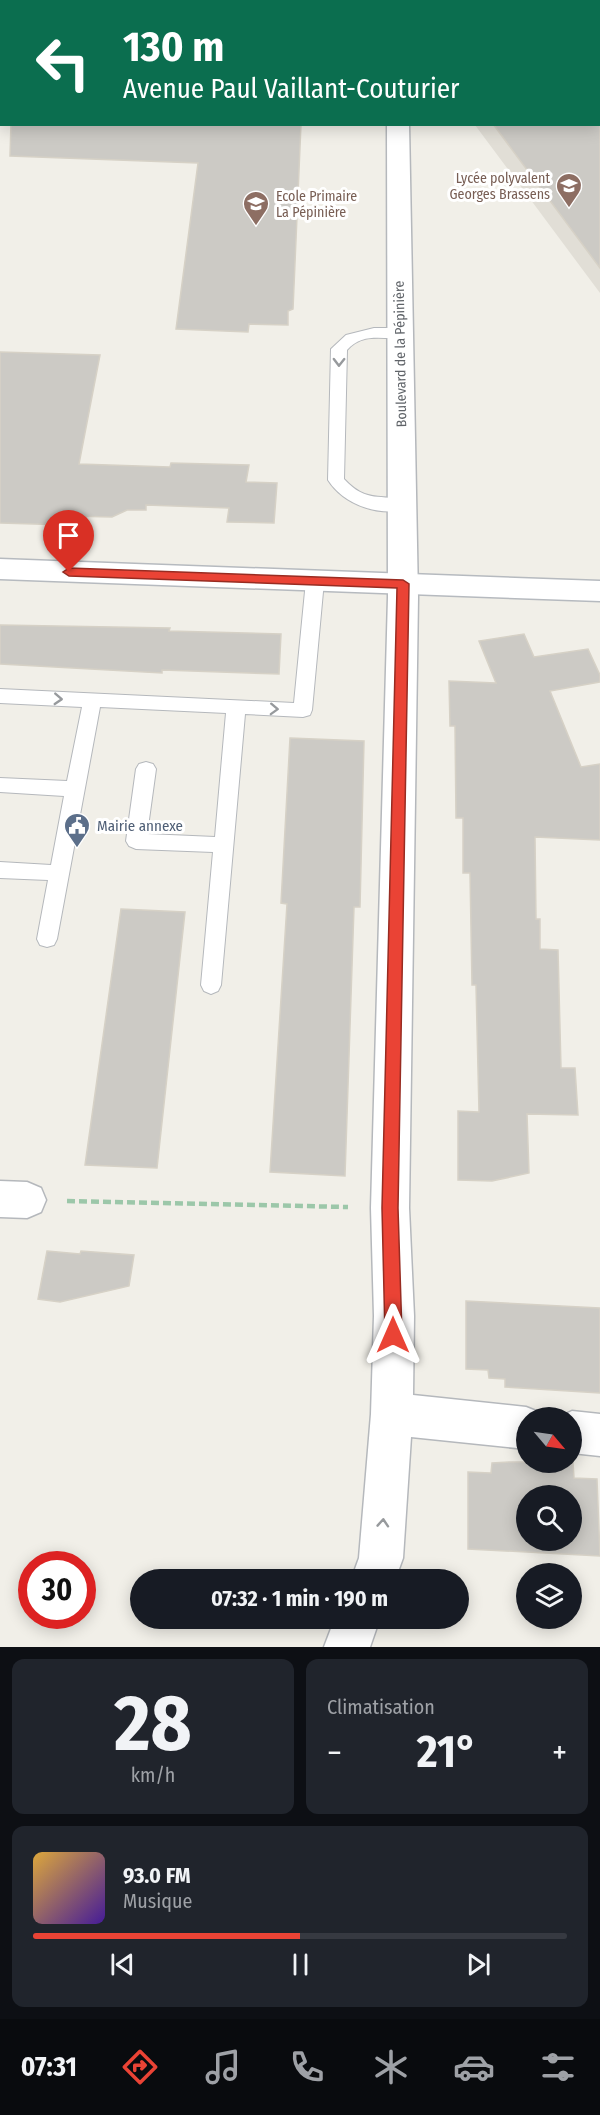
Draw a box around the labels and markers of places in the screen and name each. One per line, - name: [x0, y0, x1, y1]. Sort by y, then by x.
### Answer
- place label: Lycée polyvalent Georges Brassens: [450, 170, 550, 203]
- school or university icon: Lycée polyvalent Georges Brassens: [554, 171, 584, 209]
- place label: Ecole Primaire La Pépinière: [276, 188, 357, 221]
- school or university icon: Ecole Primaire La Pépinière: [241, 189, 271, 227]
- pin: [43, 510, 94, 572]
- public building icon: Mairie annexe: [62, 811, 92, 849]
- place label: Mairie annexe: [97, 817, 183, 835]

